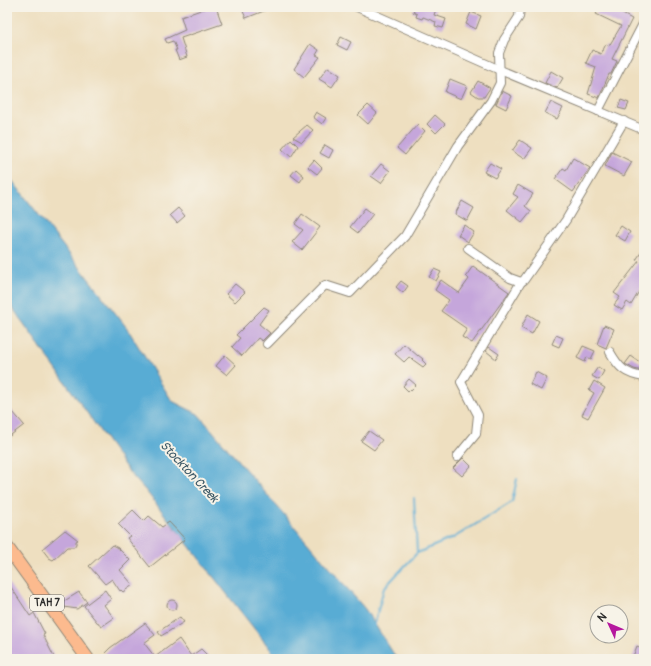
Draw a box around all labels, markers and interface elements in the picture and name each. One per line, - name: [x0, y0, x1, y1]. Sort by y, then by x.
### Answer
- water label: Stockton Creek: [157, 438, 222, 506]
- road number: TAH 7: [30, 595, 64, 611]
- north arrow: [589, 604, 629, 644]
- text: N: [595, 610, 610, 625]

